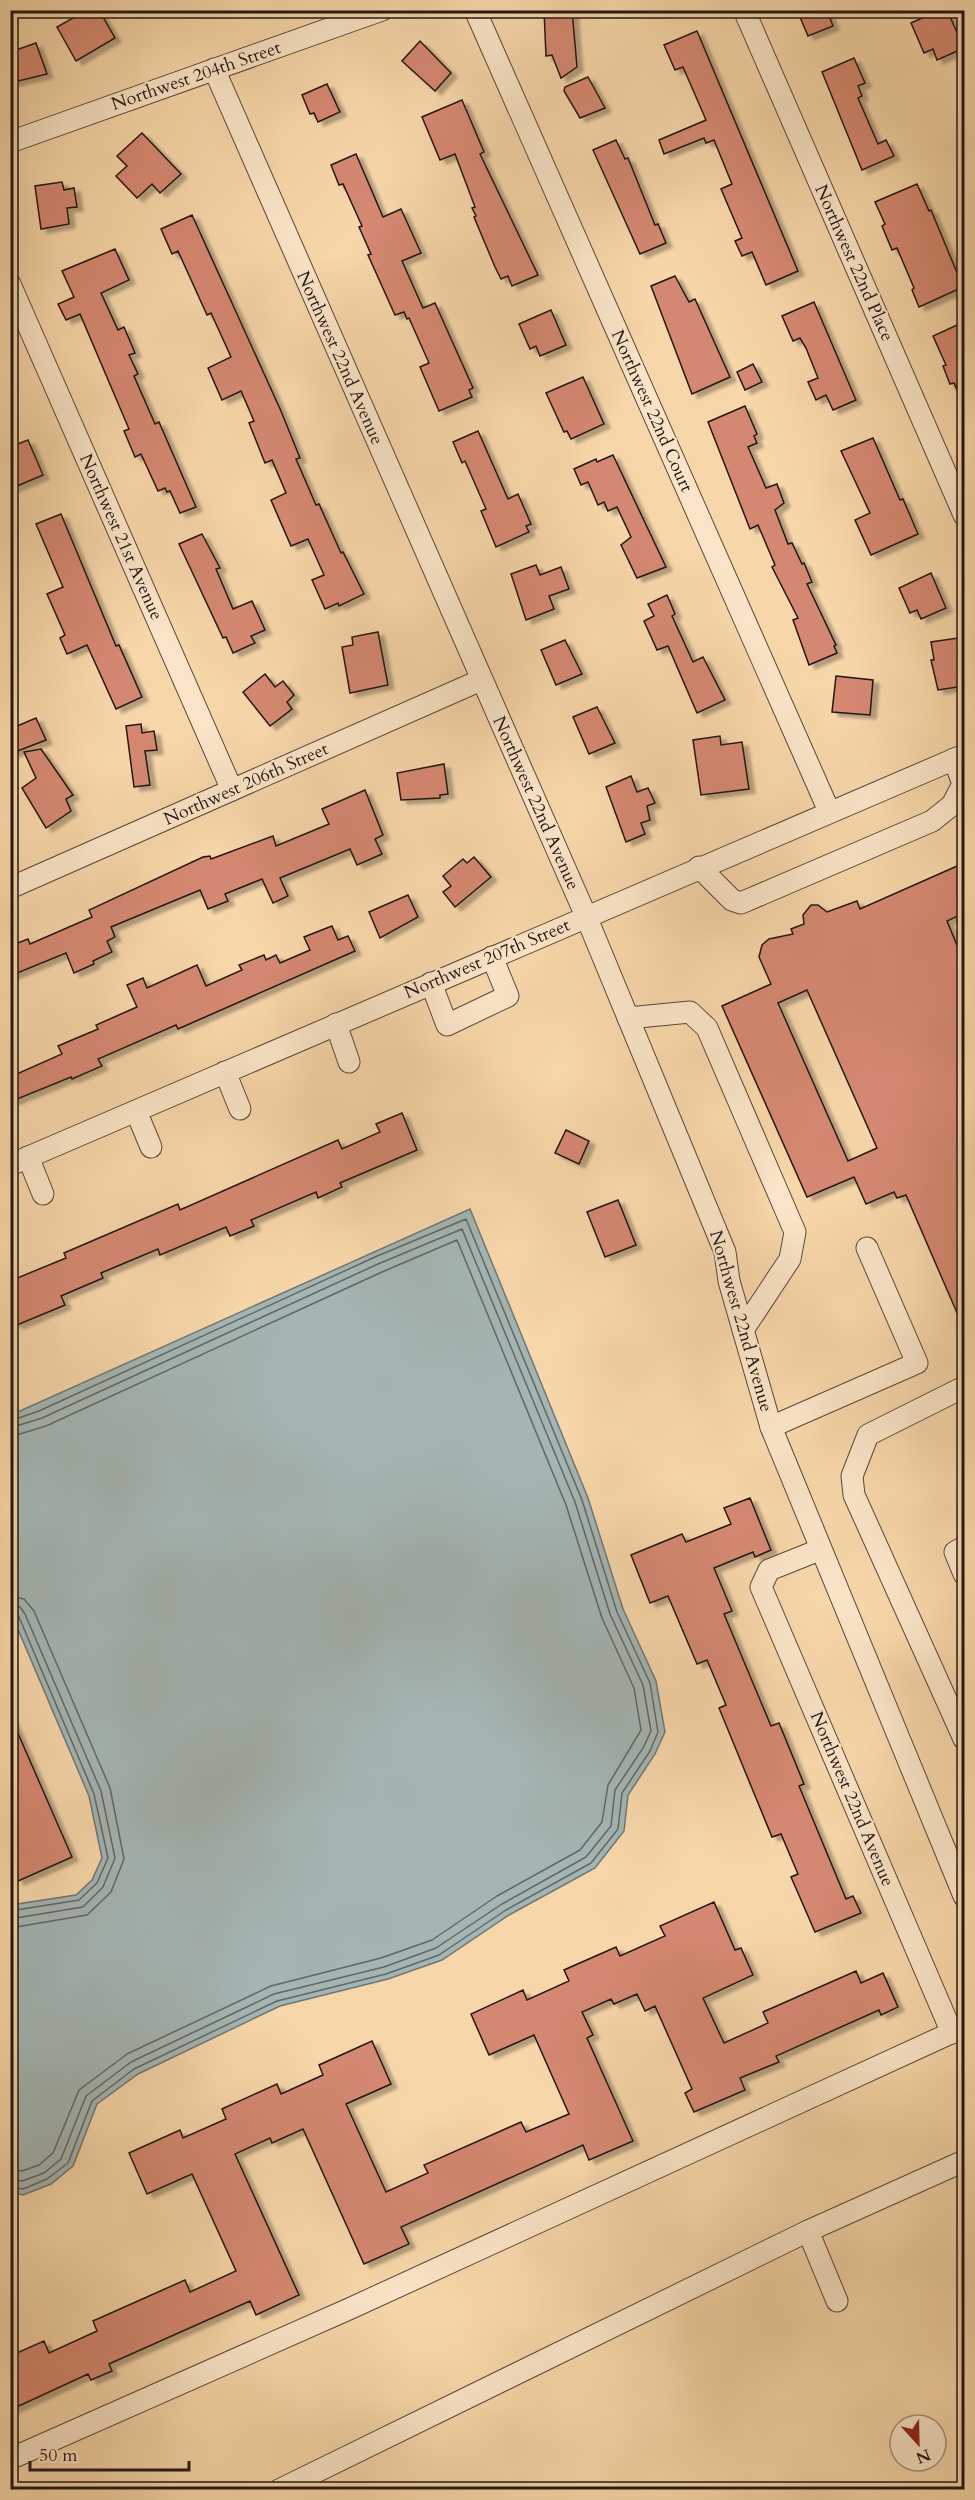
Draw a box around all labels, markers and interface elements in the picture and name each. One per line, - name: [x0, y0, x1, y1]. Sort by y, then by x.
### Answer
- street label: Northwest 204th Street: [108, 35, 284, 117]
- street label: Northwest 22nd Place: [808, 181, 900, 345]
- street label: Northwest 22nd Avenue: [290, 267, 390, 449]
- street label: Northwest 22nd Court: [605, 326, 699, 496]
- street label: Northwest 21st Avenue: [73, 450, 169, 624]
- street label: Northwest 22nd Avenue: [486, 712, 586, 894]
- street label: Northwest 206th Street: [160, 736, 333, 832]
- street label: Northwest 207th Street: [400, 913, 574, 1005]
- street label: Northwest 22nd Avenue: [703, 1227, 779, 1415]
- street label: Northwest 22nd Avenue: [804, 1708, 900, 1890]
- north arrow: [888, 2413, 948, 2473]
- scale bar: [30, 2434, 189, 2472]
- text: 50 m: [39, 2443, 78, 2468]
- text: N: [913, 2443, 934, 2469]

